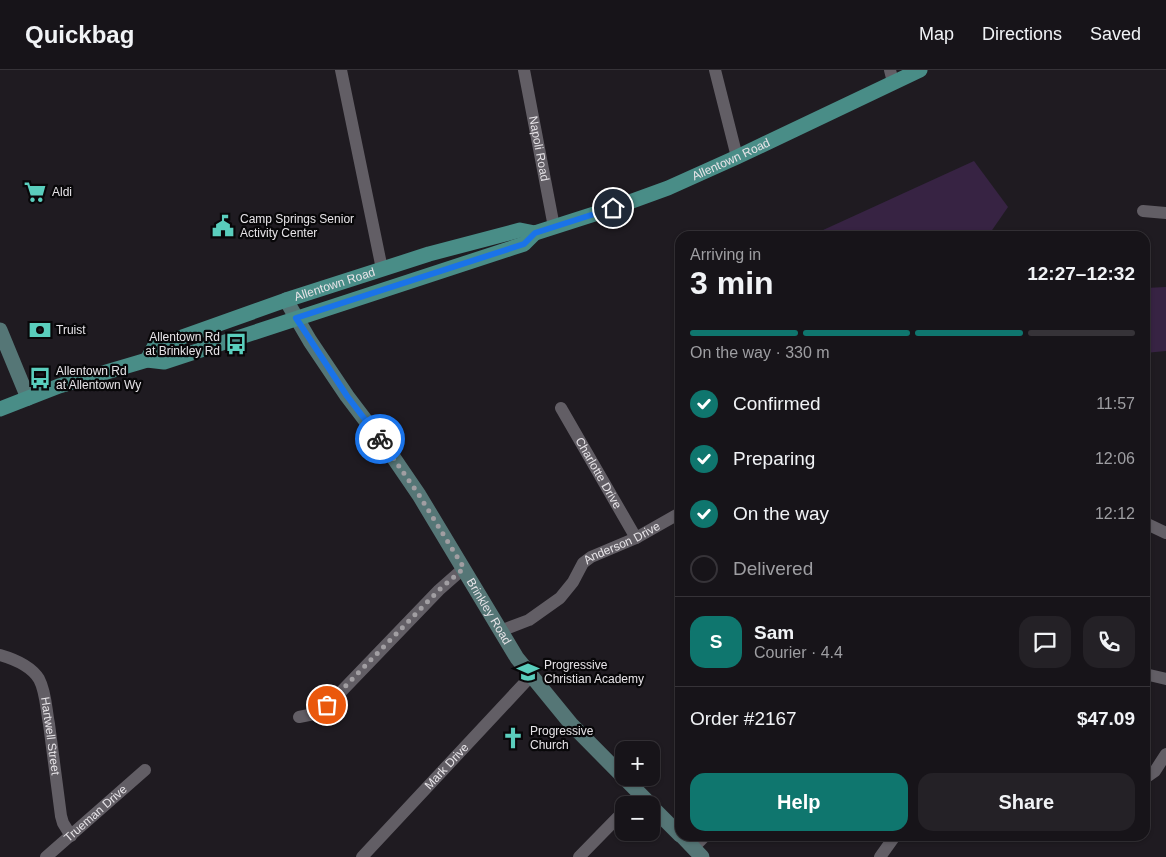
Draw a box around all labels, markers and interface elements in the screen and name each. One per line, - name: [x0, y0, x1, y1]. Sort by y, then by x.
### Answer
- text: Quickbag: [25, 21, 134, 48]
- text: Map: [919, 24, 954, 44]
- text: Directions: [982, 24, 1062, 44]
- text: Saved: [1090, 24, 1141, 44]
- street label: Napoli Road: [526, 115, 552, 182]
- street label: Allentown Road: [690, 135, 772, 183]
- supermarket icon: Aldi: [22, 179, 48, 205]
- place label: Aldi: [52, 185, 72, 199]
- pin: [592, 187, 634, 229]
- icon: home: [599, 194, 627, 222]
- place label: Camp Springs Senior Activity Center: [240, 212, 354, 240]
- public building icon: Camp Springs Senior Activity Center: [210, 213, 236, 239]
- text: Arriving in: [690, 246, 761, 263]
- text: 12:27–12:32: [1027, 263, 1135, 284]
- street label: Allentown Road: [292, 265, 377, 304]
- text: 3 min: [690, 265, 774, 301]
- bank icon: Truist: [27, 317, 53, 343]
- place label: Truist: [56, 323, 86, 337]
- place label: Allentown Rd at Brinkley Rd: [145, 330, 220, 358]
- bus stop icon: Allentown Rd at Brinkley Rd: [223, 331, 249, 357]
- text: On the way · 330 m: [690, 344, 830, 361]
- place label: Allentown Rd at Allentown Wy: [56, 364, 141, 392]
- bus stop icon: Allentown Rd at Allentown Wy: [27, 365, 53, 391]
- icon: check: [690, 390, 718, 418]
- text: Confirmed: [733, 393, 821, 414]
- text: 11:57: [1096, 395, 1135, 412]
- courier: [355, 414, 405, 464]
- icon: bike: [366, 425, 394, 453]
- street label: Charlotte Drive: [572, 435, 625, 511]
- icon: check: [690, 445, 718, 473]
- text: Preparing: [733, 448, 815, 469]
- text: 12:06: [1095, 450, 1135, 467]
- icon: check: [690, 500, 718, 528]
- text: On the way: [733, 503, 829, 524]
- text: 12:12: [1095, 505, 1135, 522]
- street label: Anderson Drive: [581, 519, 663, 567]
- text: Delivered: [733, 558, 813, 579]
- street label: Brinkley Road: [464, 576, 514, 647]
- button: chat: [1019, 616, 1071, 668]
- button: phone: [1083, 616, 1135, 668]
- text: Sam: [754, 622, 794, 643]
- text: S: [710, 631, 722, 652]
- text: Courier · 4.4: [754, 644, 843, 661]
- place label: Progressive Christian Academy: [544, 658, 644, 686]
- school or university icon: Progressive Christian Academy: [515, 659, 541, 685]
- pin: [306, 684, 348, 726]
- icon: bag: [313, 691, 341, 719]
- street label: Hartwell Street: [38, 696, 63, 776]
- text: Order #2167: [690, 708, 797, 729]
- text: $47.09: [1077, 708, 1135, 729]
- place label: Progressive Church: [530, 724, 594, 752]
- church icon: Progressive Church: [500, 725, 526, 751]
- street label: Mark Drive: [422, 740, 472, 792]
- map controls: [615, 741, 660, 841]
- button: +: [615, 741, 660, 786]
- button: Help: [690, 773, 908, 831]
- button: Share: [918, 773, 1135, 831]
- street label: Trueman Drive: [61, 782, 130, 845]
- button: −: [615, 796, 660, 841]

